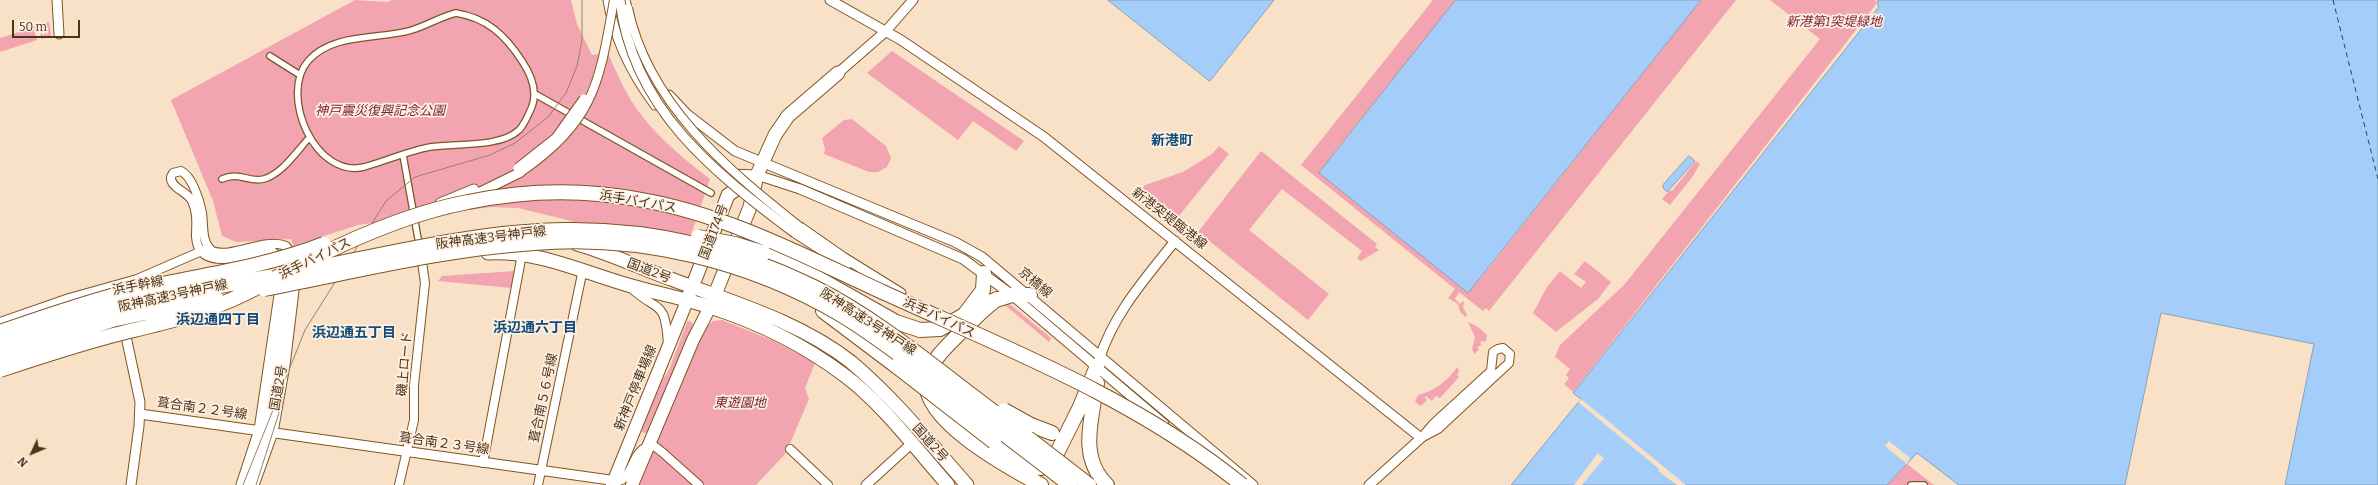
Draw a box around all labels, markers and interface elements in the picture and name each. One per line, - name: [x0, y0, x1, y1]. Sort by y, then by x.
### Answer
- scale bar: [14, 12, 82, 38]
- park label: 新港第1突堤緑地: [1786, 14, 1882, 30]
- text: 50 m: [19, 20, 47, 34]
- park label: 神戸震災復興記念公園: [315, 103, 445, 119]
- district label: 新港町: [1151, 133, 1193, 149]
- street label: 新港突堤臨港線: [1128, 185, 1210, 253]
- street label: 浜手バイパス: [598, 188, 678, 216]
- street label: 国道174号: [696, 202, 732, 262]
- street label: 阪神高速3号神戸線: [435, 223, 547, 253]
- street label: 浜手バイパス: [277, 235, 353, 283]
- street label: 国道2号: [625, 255, 673, 287]
- street label: 京橋線: [1015, 264, 1055, 302]
- street label: 浜手幹線: [111, 273, 165, 299]
- street label: 阪神高速3号神戸線: [117, 277, 229, 315]
- street label: 阪神高速3号神戸線: [817, 285, 919, 359]
- street label: 浜手バイパス: [900, 294, 978, 342]
- district label: 浜辺通四丁目: [176, 312, 260, 328]
- district label: 浜辺通六丁目: [493, 320, 577, 336]
- district label: 浜辺通五丁目: [312, 325, 396, 341]
- street label: 磯上ロード: [394, 331, 416, 397]
- street label: 新神戸停車場線: [612, 343, 660, 433]
- street label: 葺合南５６号線: [527, 352, 561, 444]
- street label: 国道2号: [267, 364, 291, 412]
- street label: 葺合南２２号線: [156, 395, 248, 423]
- park label: 東遊園地: [714, 395, 766, 411]
- street label: 国道2号: [909, 421, 951, 465]
- street label: 葺合南２３号線: [398, 430, 490, 458]
- north arrow: [12, 433, 52, 473]
- text: N: [15, 454, 31, 469]

